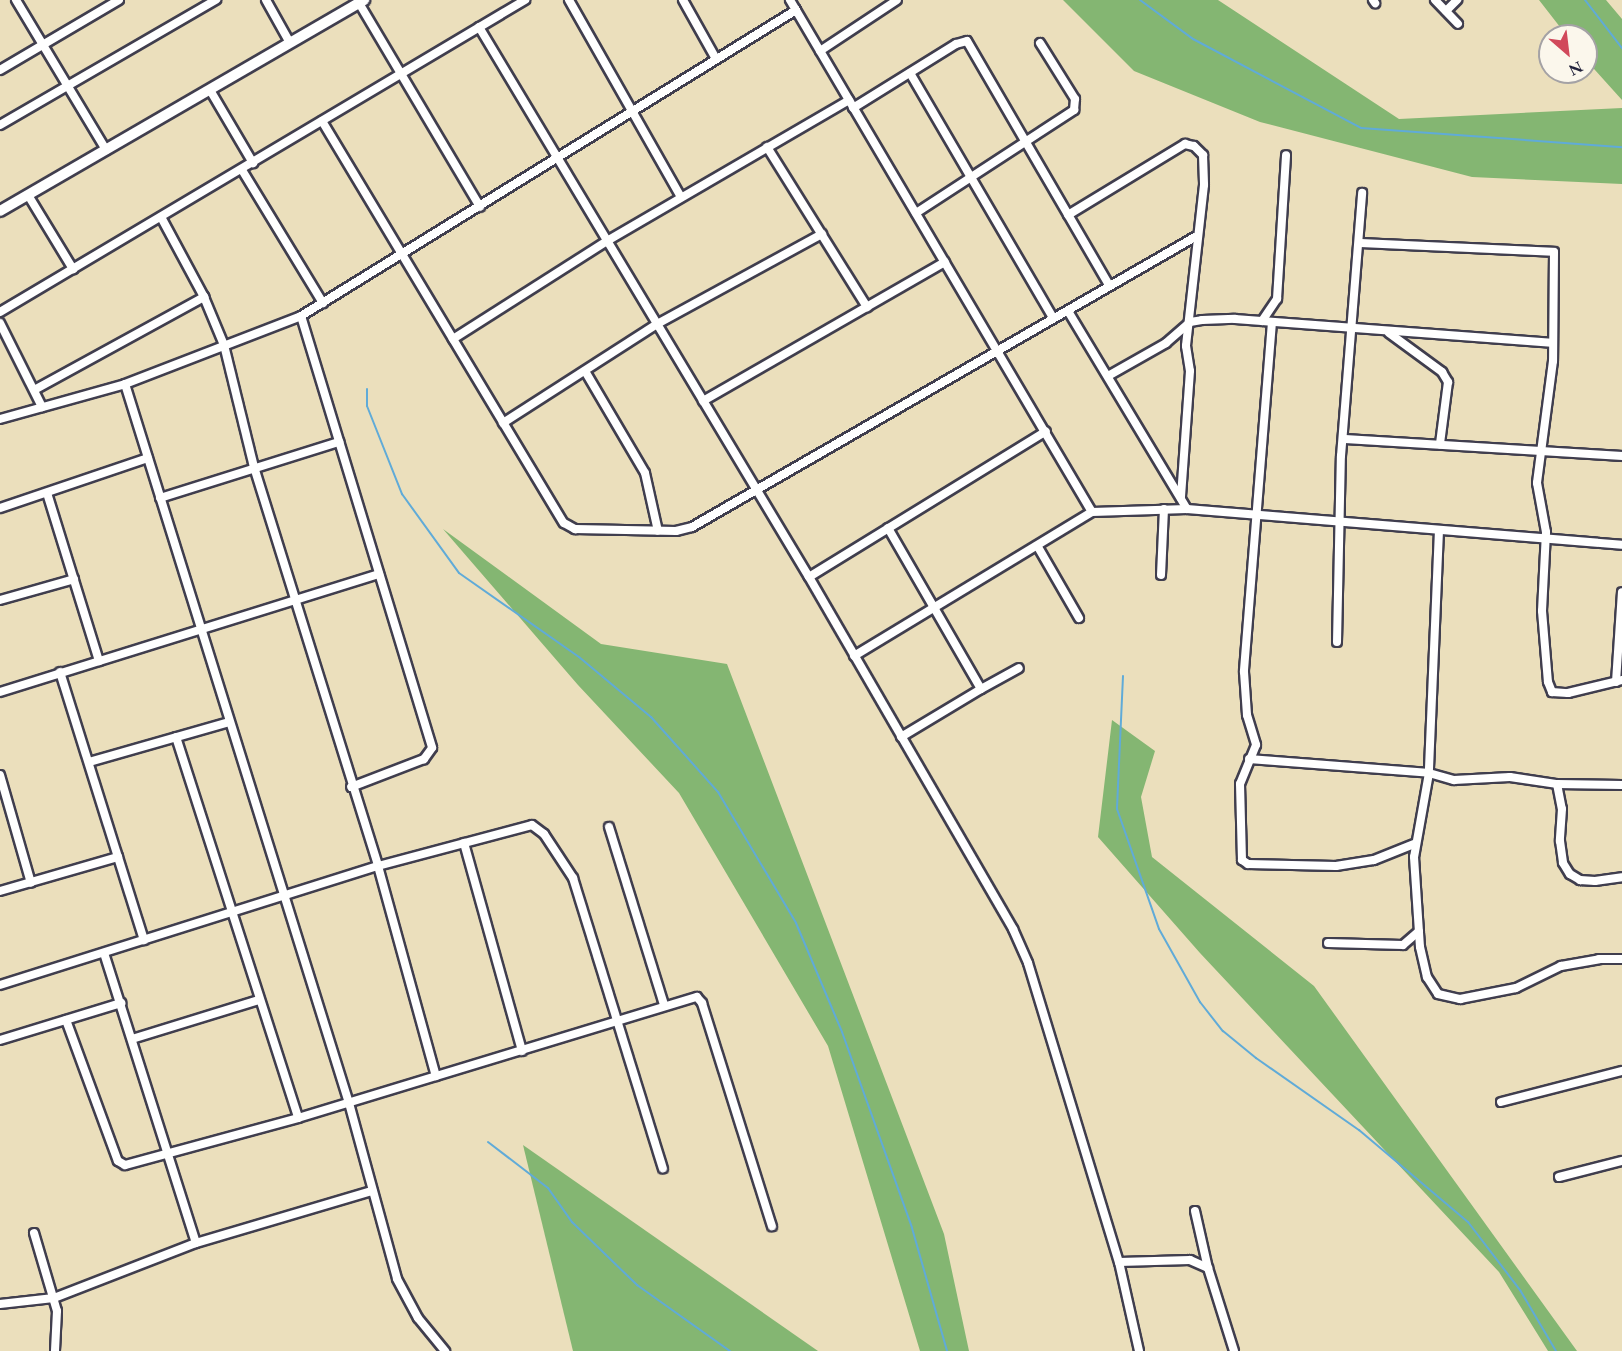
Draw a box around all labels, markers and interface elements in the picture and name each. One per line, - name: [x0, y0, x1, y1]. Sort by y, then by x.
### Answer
- north arrow: [1538, 24, 1598, 84]
- text: N: [1565, 56, 1586, 81]

